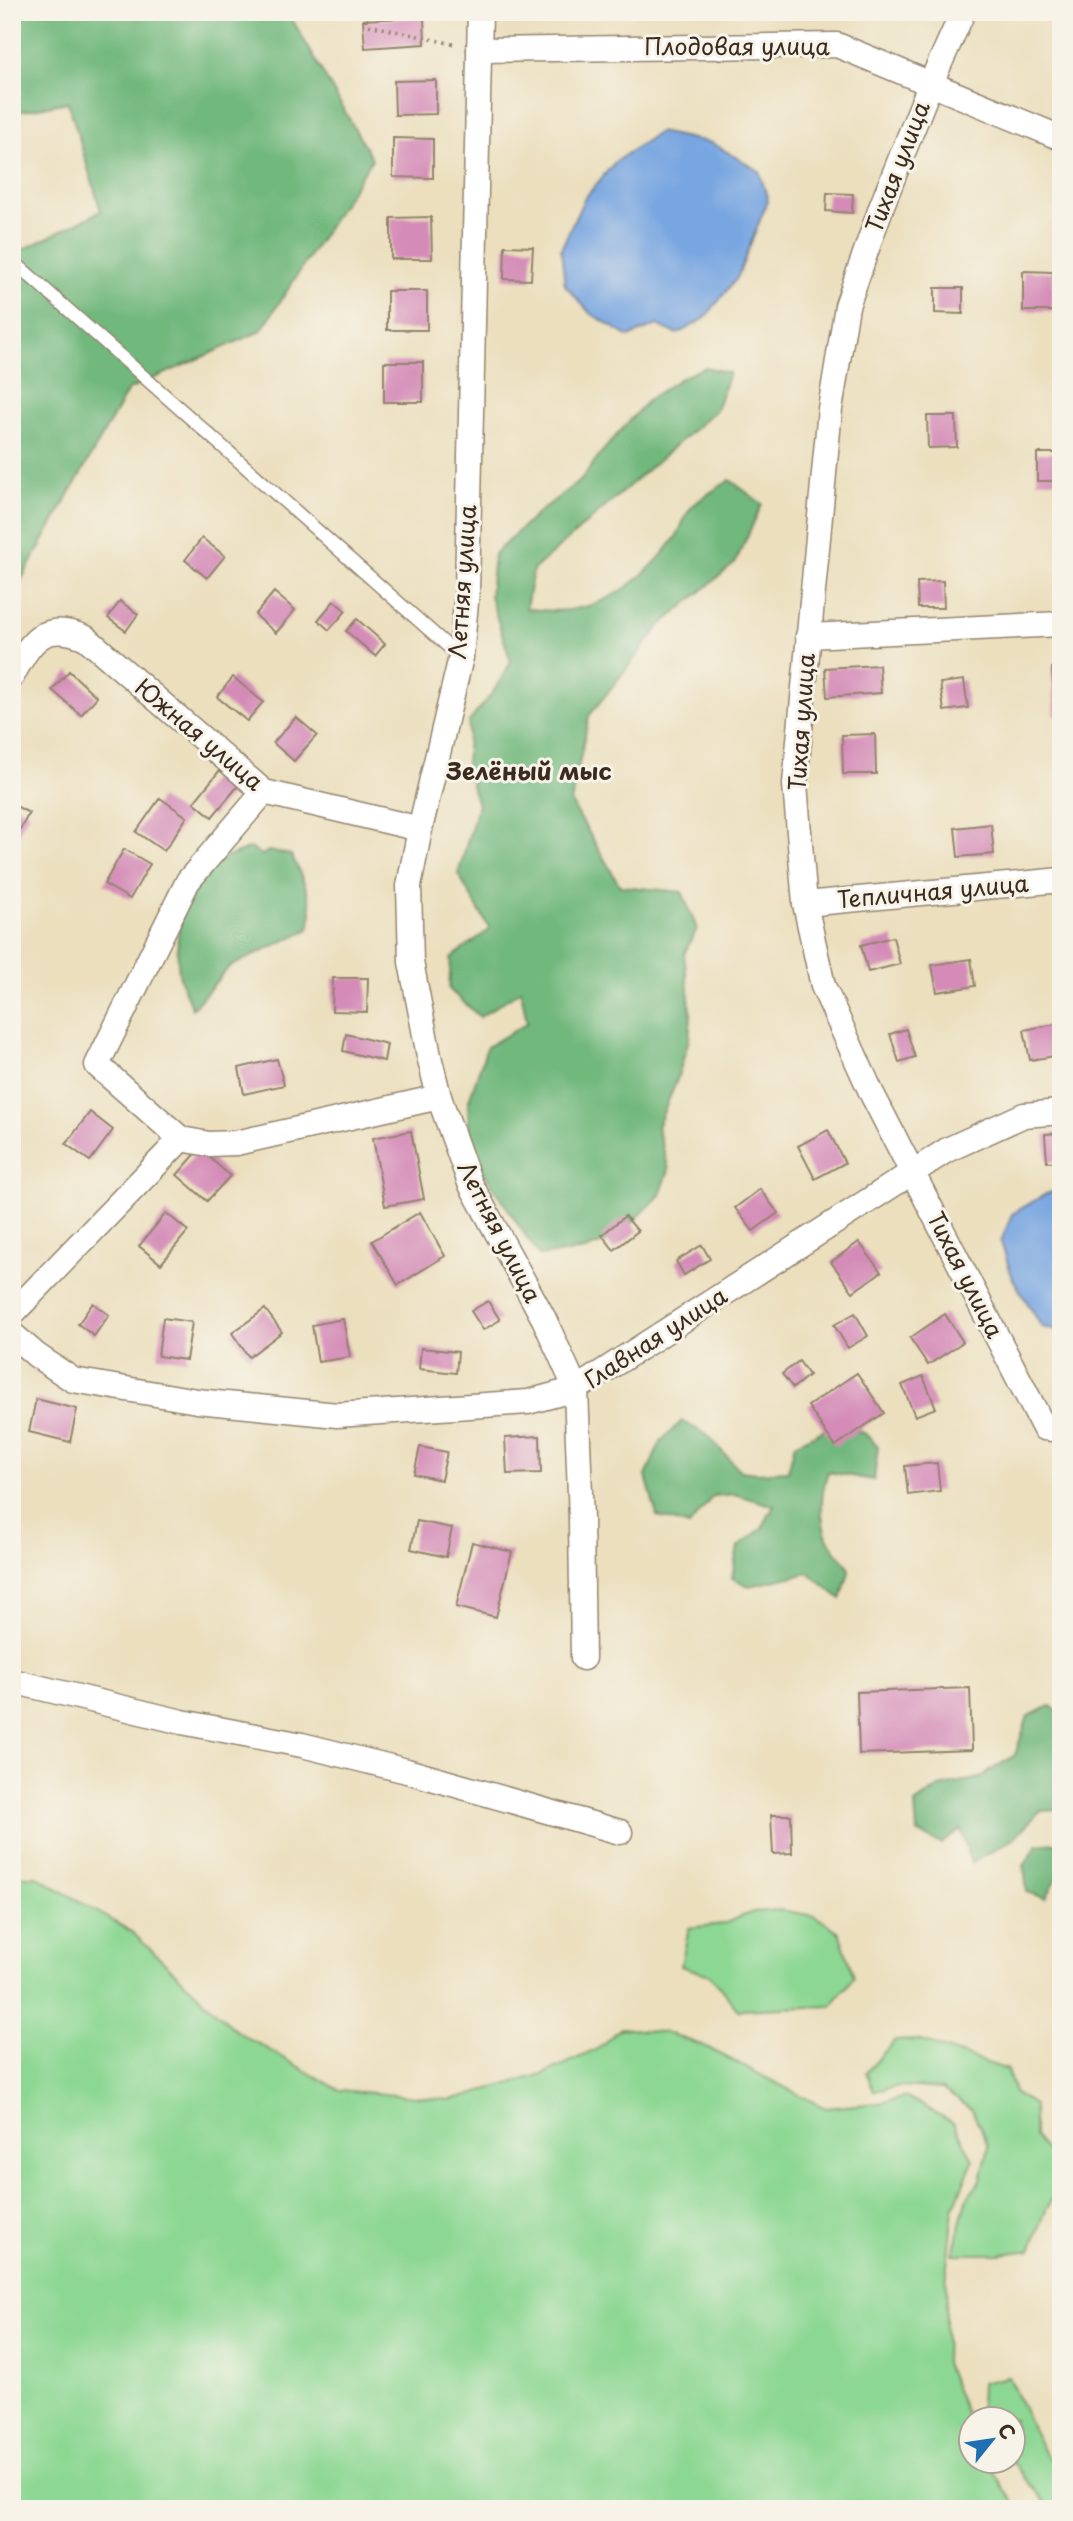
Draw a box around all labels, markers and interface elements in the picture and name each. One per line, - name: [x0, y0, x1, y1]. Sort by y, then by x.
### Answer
- street label: Плодовая улица: [644, 28, 830, 63]
- street label: Тихая улица: [856, 95, 938, 237]
- street label: Летняя улица: [439, 503, 484, 660]
- street label: Тихая улица: [778, 651, 823, 792]
- street label: Южная улица: [128, 670, 272, 798]
- district label: Зелёный мыс: [445, 752, 612, 788]
- street label: Тепличная улица: [836, 865, 1030, 916]
- street label: Летняя улица: [450, 1154, 551, 1309]
- street label: Тихая улица: [919, 1205, 1013, 1344]
- street label: Главная улица: [577, 1277, 734, 1396]
- north arrow: [958, 2406, 1028, 2476]
- text: С: [992, 2418, 1023, 2444]

